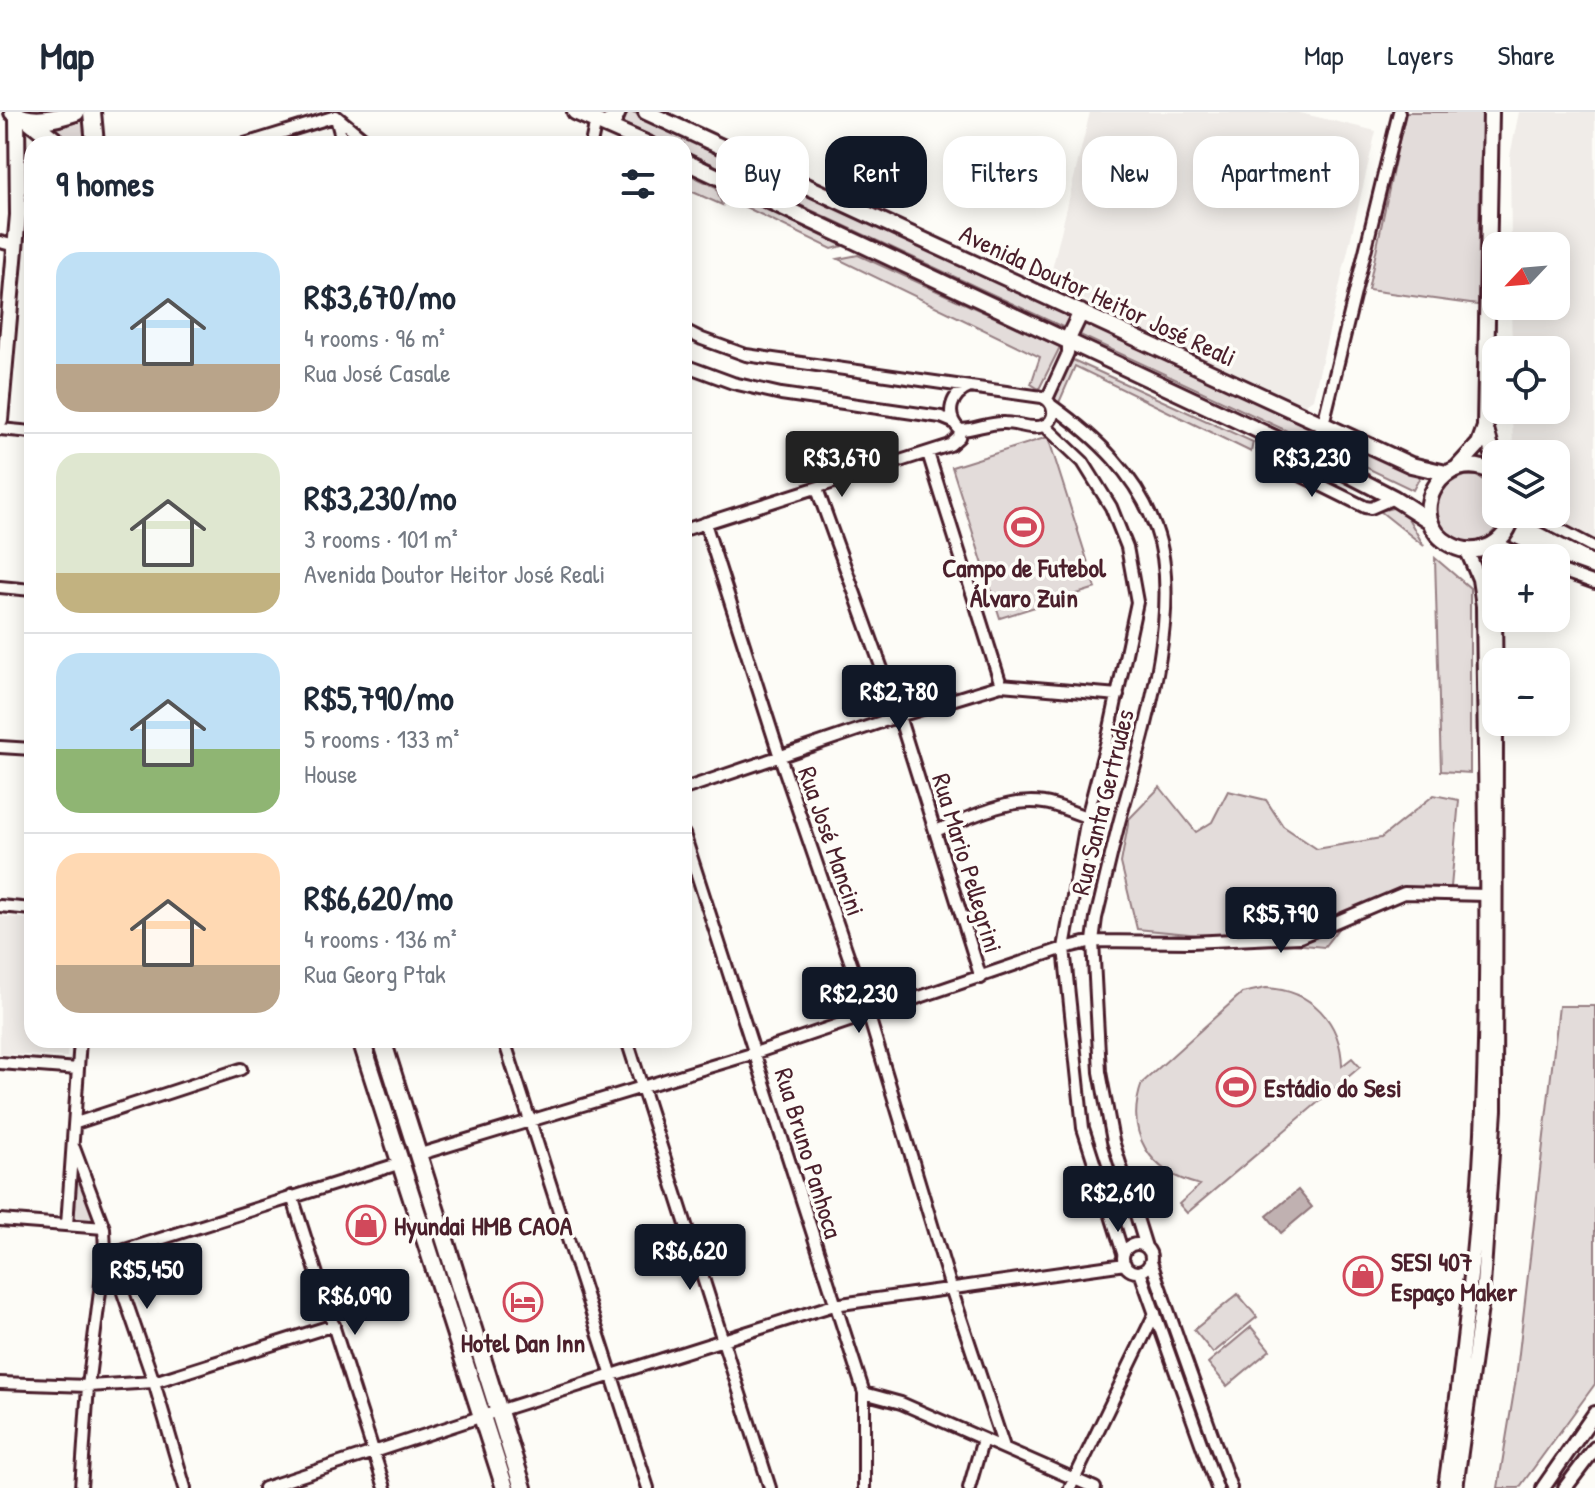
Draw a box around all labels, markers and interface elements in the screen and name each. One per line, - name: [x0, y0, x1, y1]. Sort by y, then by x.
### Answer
- text: Map: [40, 29, 94, 81]
- text: Map: [1304, 36, 1344, 74]
- text: Layers: [1388, 36, 1453, 74]
- text: Share: [1497, 36, 1555, 74]
- chip: Buy: [716, 136, 809, 208]
- chip: Rent: [825, 136, 927, 208]
- chip: Filters: [943, 136, 1066, 208]
- chip: New: [1082, 136, 1177, 208]
- chip: Apartment: [1193, 136, 1359, 208]
- text: 9 homes: [56, 161, 154, 207]
- icon: filters: [616, 162, 660, 206]
- street label: Avenida Doutor Heitor José Reali: [954, 215, 1242, 375]
- north arrow: [1482, 232, 1570, 320]
- map controls: [1482, 232, 1570, 736]
- text: R$3,670/mo: [304, 274, 456, 320]
- icon: home: [120, 284, 216, 380]
- text: 4 rooms · 96 m²: [304, 320, 445, 355]
- button: locate: [1482, 336, 1570, 424]
- text: Rua José Casale: [304, 355, 451, 390]
- pin: R$3,670: [768, 431, 916, 499]
- pin: R$3,230: [1238, 431, 1386, 499]
- text: R$3,670: [804, 439, 880, 474]
- text: R$3,230: [1273, 439, 1351, 474]
- button: layers: [1482, 440, 1570, 528]
- text: R$3,230/mo: [304, 475, 456, 521]
- icon: home: [120, 485, 216, 581]
- sports icon: Campo de Futebol Álvaro Zuin: [1003, 506, 1045, 548]
- text: 3 rooms · 101 m²: [304, 521, 458, 556]
- button: +: [1482, 544, 1570, 632]
- place label: Campo de Futebol Álvaro Zuin: [942, 550, 1107, 615]
- text: Avenida Doutor Heitor José Reali: [304, 556, 605, 591]
- button: −: [1482, 648, 1570, 736]
- pin: R$2,780: [825, 665, 973, 733]
- text: R$2,780: [860, 673, 938, 708]
- text: R$5,790/mo: [304, 675, 454, 721]
- icon: home: [120, 685, 216, 781]
- street label: Rua Santa Gertrudes: [1062, 706, 1142, 898]
- text: 5 rooms · 133 m²: [304, 721, 459, 756]
- text: House: [304, 756, 357, 791]
- street label: Rua José Mancini: [790, 762, 874, 920]
- street label: Rua Mario Pellegrini: [924, 769, 1012, 957]
- text: R$6,620/mo: [304, 875, 453, 921]
- icon: home: [120, 885, 216, 981]
- pin: R$5,790: [1207, 887, 1355, 955]
- text: R$5,790: [1243, 895, 1319, 930]
- text: 4 rooms · 136 m²: [304, 921, 457, 956]
- text: Rua Georg Ptak: [304, 956, 446, 991]
- pin: R$2,230: [785, 967, 933, 1035]
- text: R$2,230: [820, 975, 898, 1010]
- street label: Rua Bruno Panhoca: [766, 1064, 852, 1242]
- sports icon: Estádio do Sesi: [1215, 1066, 1257, 1108]
- place label: Estádio do Sesi: [1264, 1070, 1402, 1105]
- pin: R$2,610: [1044, 1166, 1192, 1234]
- text: R$2,610: [1081, 1174, 1155, 1209]
- shop icon: Hyundai HMB CAOA: [345, 1204, 387, 1246]
- place label: Hyundai HMB CAOA: [394, 1208, 573, 1244]
- pin: R$6,620: [616, 1224, 764, 1292]
- text: R$6,620: [653, 1232, 727, 1267]
- pin: R$5,450: [73, 1243, 221, 1311]
- place label: SESI 407 Espaço Maker: [1391, 1244, 1518, 1310]
- text: R$5,450: [110, 1251, 184, 1286]
- shop icon: SESI 407 Espaço Maker: [1342, 1255, 1384, 1297]
- pin: R$6,090: [281, 1269, 429, 1337]
- text: R$6,090: [318, 1277, 392, 1312]
- hotel icon: Hotel Dan Inn: [502, 1281, 544, 1323]
- place label: Hotel Dan Inn: [461, 1325, 585, 1360]

